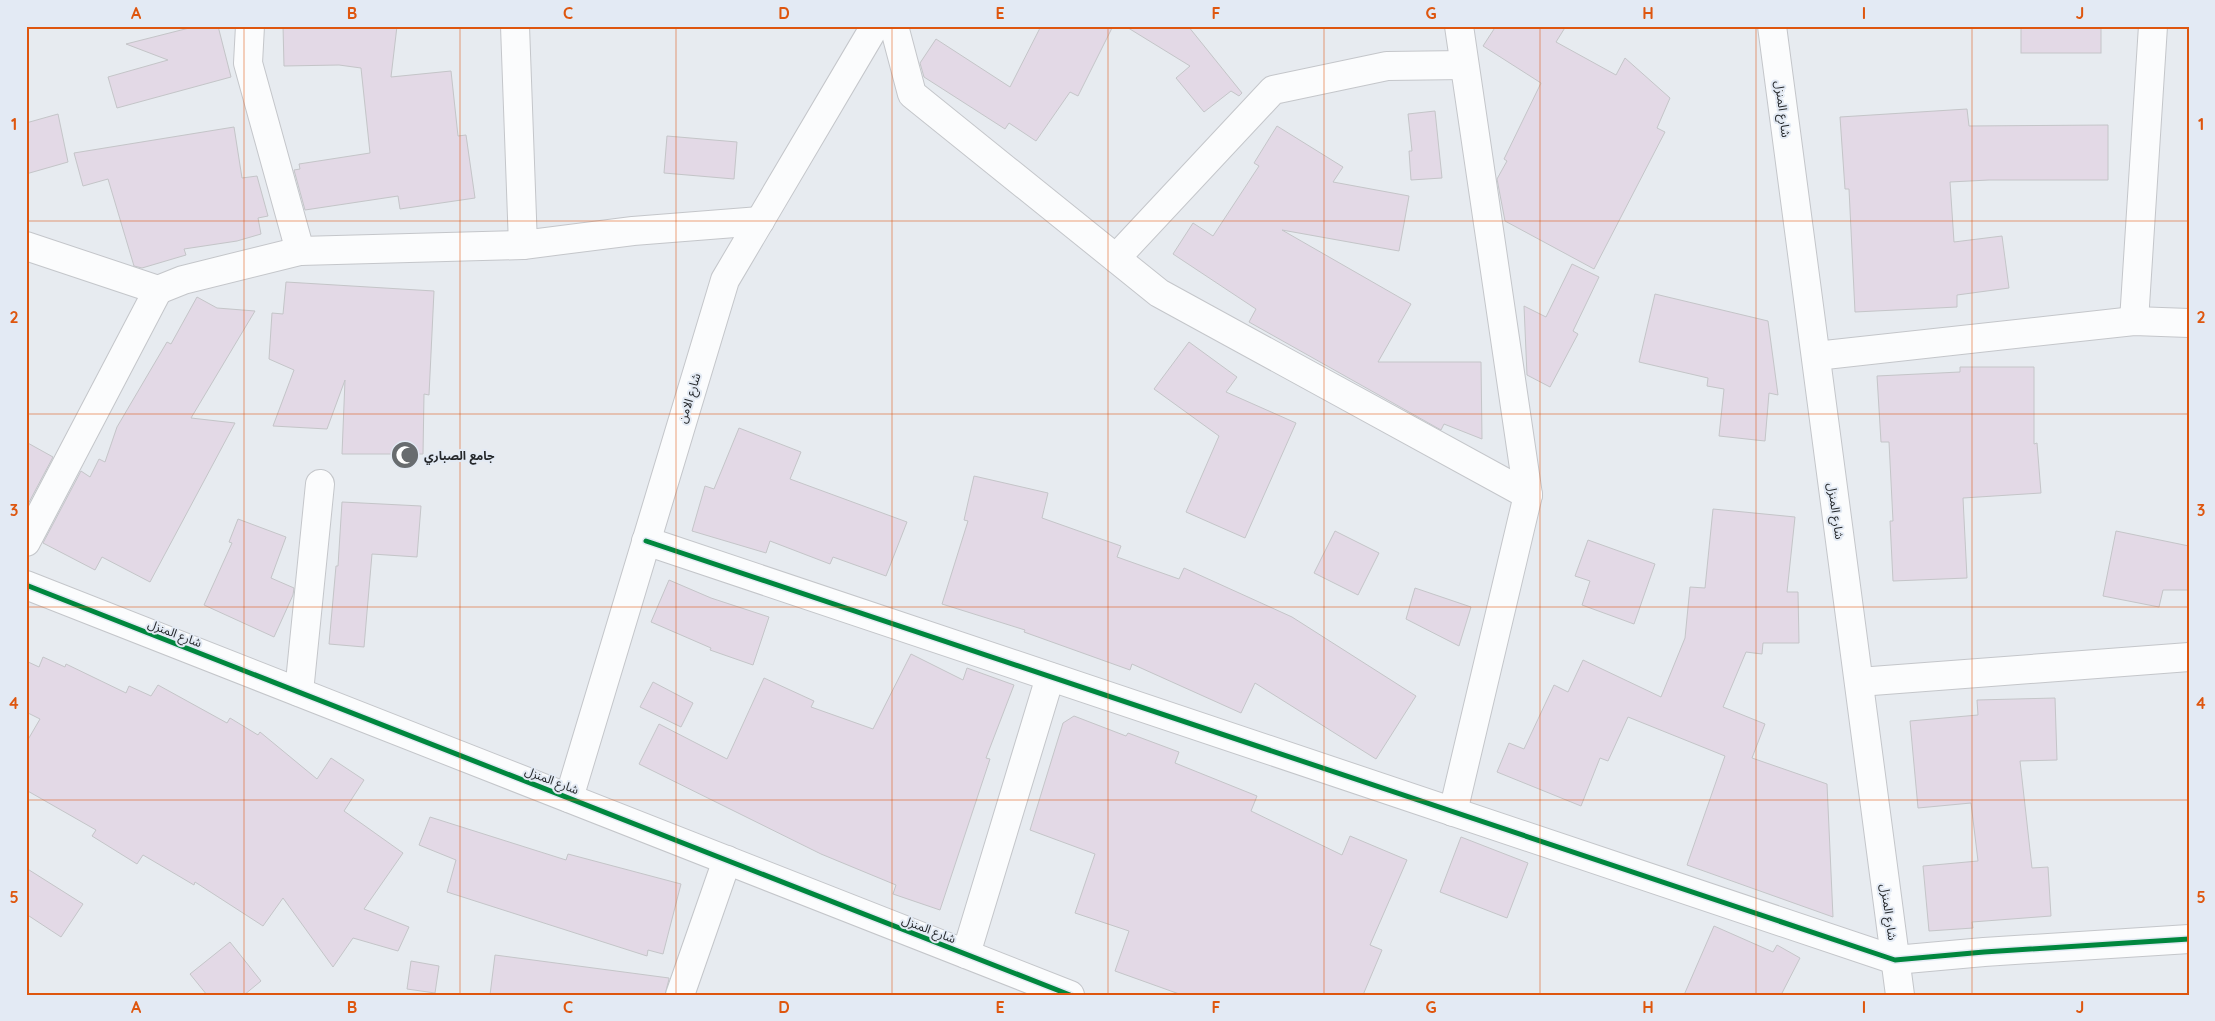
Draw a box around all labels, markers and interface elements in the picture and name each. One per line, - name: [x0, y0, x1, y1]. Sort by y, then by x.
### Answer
- text: A: [131, 3, 142, 23]
- text: B: [347, 3, 357, 23]
- text: C: [563, 3, 573, 23]
- text: D: [778, 3, 790, 23]
- text: E: [995, 3, 1005, 23]
- text: F: [1212, 3, 1221, 23]
- text: G: [1425, 3, 1437, 23]
- text: H: [1642, 3, 1654, 23]
- text: I: [1862, 3, 1866, 23]
- text: J: [2076, 3, 2084, 23]
- street label: شارع المنزل: [1770, 80, 1794, 138]
- text: 1: [11, 114, 17, 134]
- text: 1: [2198, 114, 2204, 134]
- text: 2: [9, 307, 19, 327]
- text: 2: [2196, 307, 2206, 327]
- street label: شارع الامن: [674, 371, 706, 425]
- mosque icon: جامع الصباري: [390, 440, 420, 470]
- place label: جامع الصباري: [424, 448, 495, 465]
- street label: شارع المنزل: [1823, 482, 1847, 540]
- text: 3: [10, 500, 18, 520]
- text: 3: [2197, 500, 2205, 520]
- street label: شارع المنزل: [145, 616, 204, 652]
- text: 4: [9, 693, 19, 713]
- text: 4: [2196, 693, 2206, 713]
- street label: شارع المنزل: [522, 763, 581, 799]
- street label: شارع المنزل: [1876, 883, 1900, 941]
- text: 5: [9, 887, 19, 907]
- text: 5: [2196, 887, 2206, 907]
- street label: شارع المنزل: [899, 912, 958, 948]
- text: A: [131, 997, 142, 1017]
- text: B: [347, 997, 357, 1017]
- text: C: [563, 997, 573, 1017]
- text: D: [778, 997, 790, 1017]
- text: E: [995, 997, 1005, 1017]
- text: F: [1212, 997, 1221, 1017]
- text: G: [1425, 997, 1437, 1017]
- text: H: [1642, 997, 1654, 1017]
- text: I: [1862, 997, 1866, 1017]
- text: J: [2076, 997, 2084, 1017]

